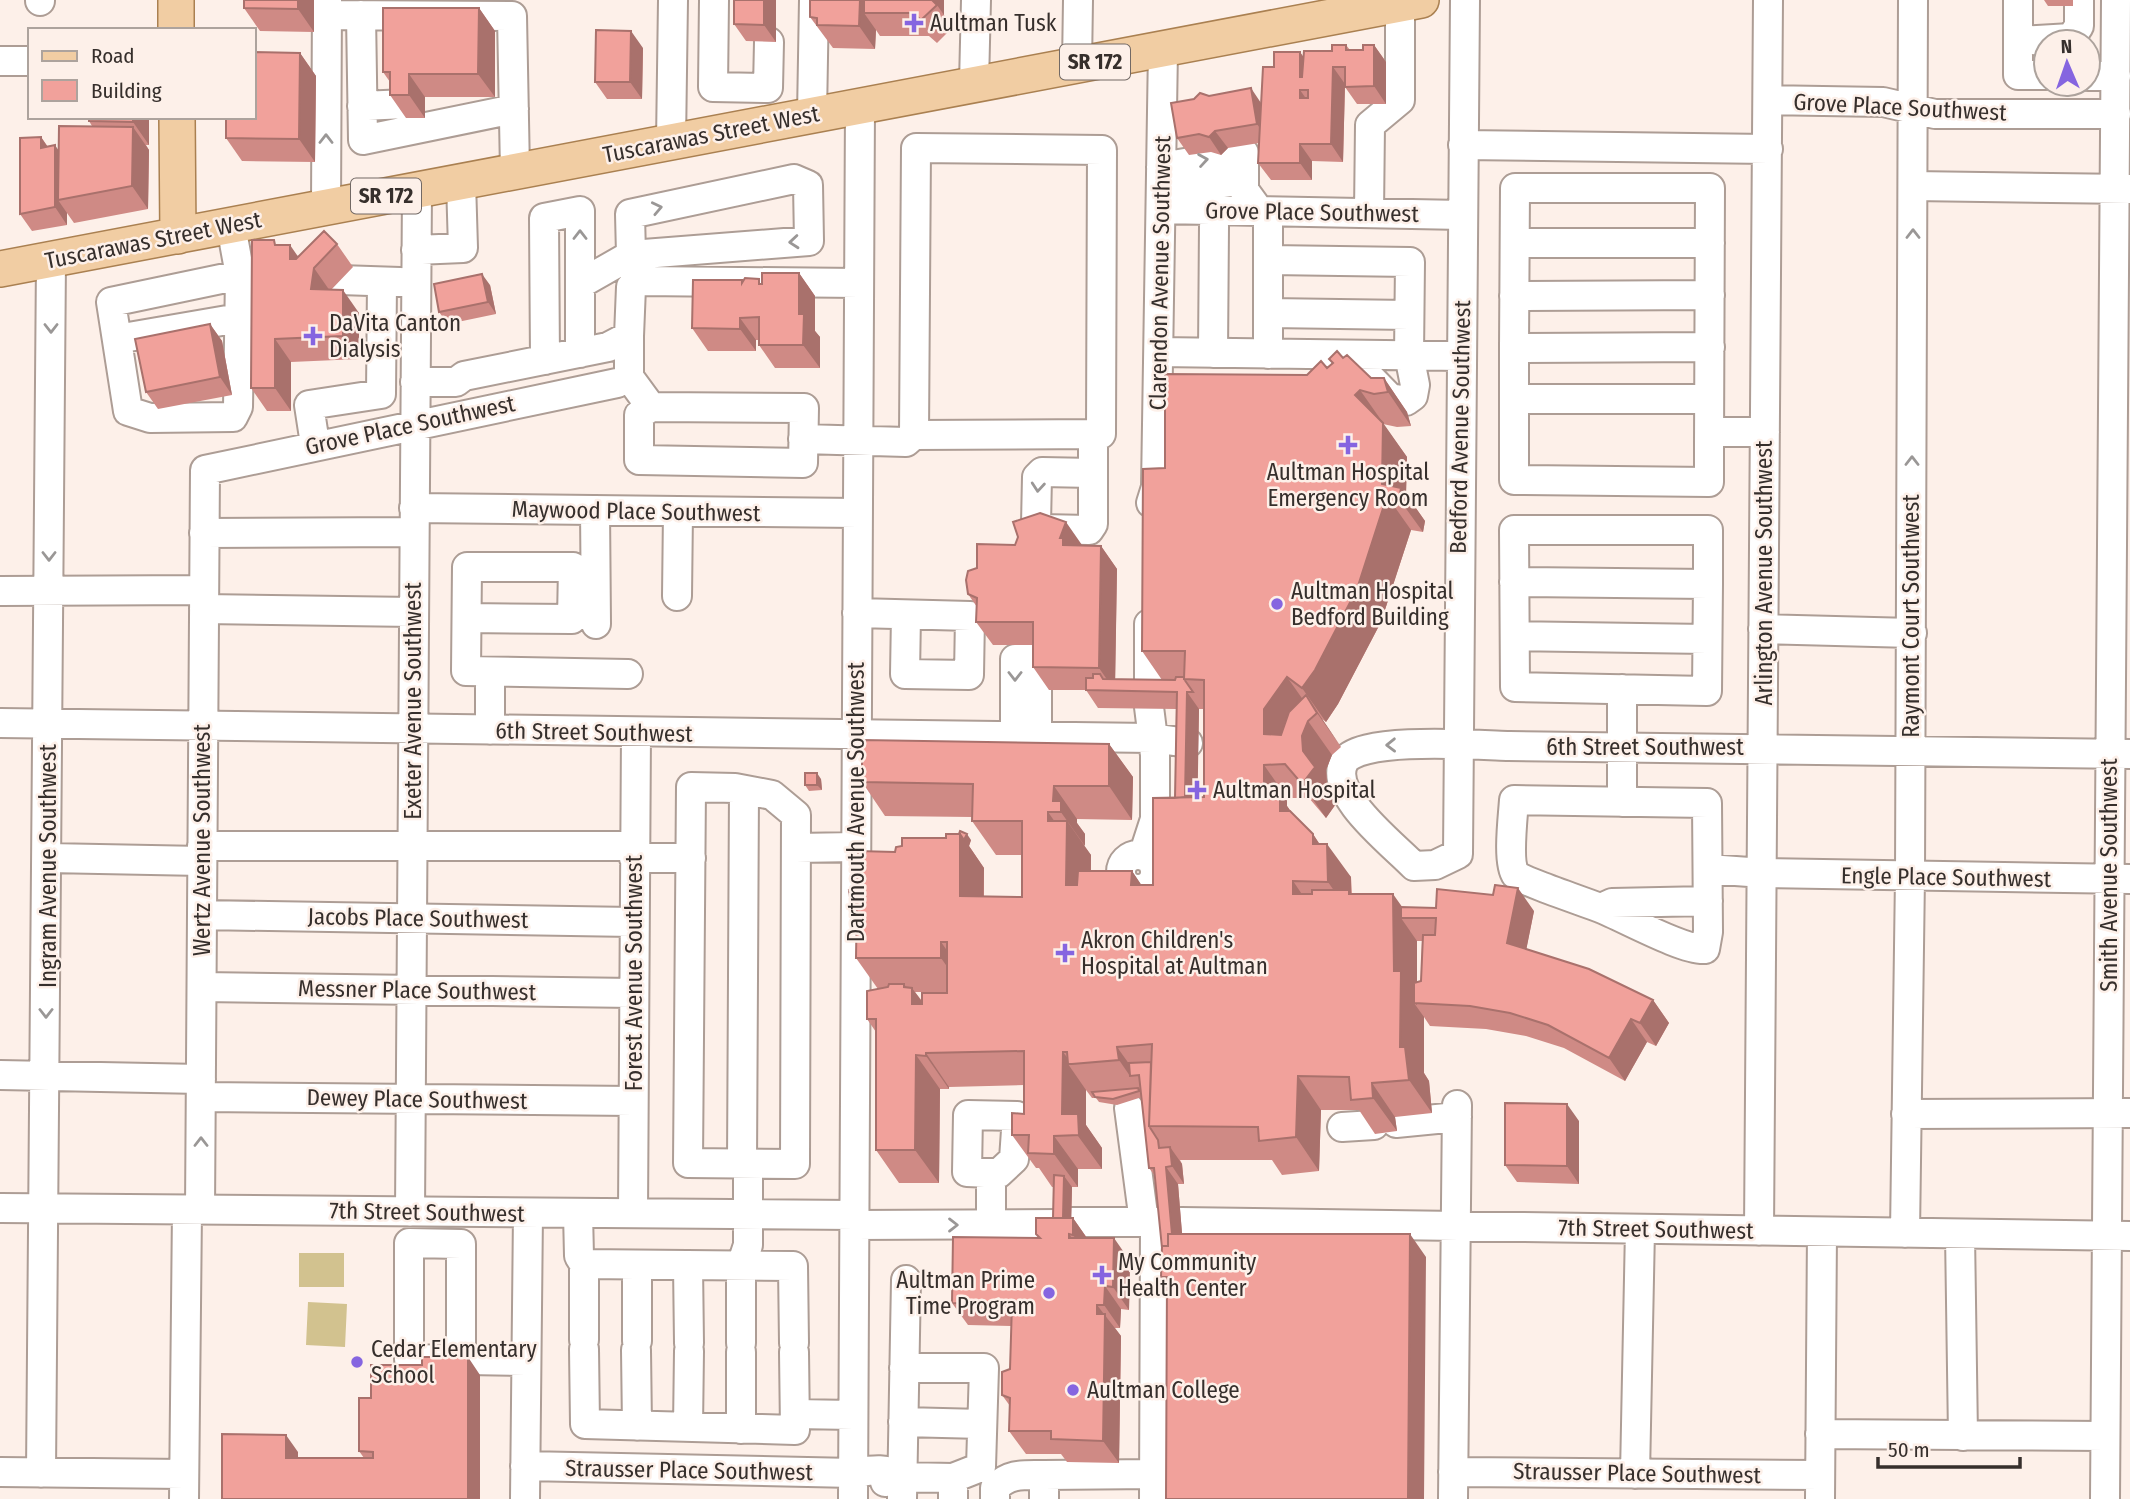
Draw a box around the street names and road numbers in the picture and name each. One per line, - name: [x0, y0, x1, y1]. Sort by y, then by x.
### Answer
- road number: SR 172: [1060, 44, 1130, 80]
- street label: Grove Place Southwest: [1793, 87, 2008, 127]
- street label: Tuscarawas Street West: [600, 99, 822, 169]
- street label: Clarendon Avenue Southwest: [1144, 135, 1176, 411]
- road number: SR 172: [351, 178, 421, 214]
- street label: Grove Place Southwest: [1205, 196, 1420, 228]
- street label: Tuscarawas Street West: [42, 205, 264, 275]
- street label: Bedford Avenue Southwest: [1444, 299, 1476, 554]
- street label: Grove Place Southwest: [303, 389, 518, 461]
- street label: Arlington Avenue Southwest: [1750, 440, 1778, 706]
- street label: Raymont Court Southwest: [1897, 494, 1925, 738]
- street label: Maywood Place Southwest: [511, 495, 761, 527]
- street label: Exeter Avenue Southwest: [399, 582, 427, 820]
- street label: Dartmouth Avenue Southwest: [842, 661, 870, 942]
- street label: 6th Street Southwest: [495, 716, 693, 748]
- street label: Wertz Avenue Southwest: [188, 724, 216, 956]
- street label: 6th Street Southwest: [1546, 733, 1744, 761]
- street label: Ingram Avenue Southwest: [34, 743, 62, 988]
- street label: Smith Avenue Southwest: [2095, 758, 2123, 992]
- street label: Forest Avenue Southwest: [620, 854, 648, 1091]
- street label: Engle Place Southwest: [1841, 861, 2052, 893]
- street label: Jacobs Place Southwest: [307, 902, 529, 934]
- street label: Messner Place Southwest: [298, 974, 537, 1006]
- street label: Dewey Place Southwest: [306, 1083, 528, 1115]
- street label: 7th Street Southwest: [329, 1196, 525, 1228]
- street label: 7th Street Southwest: [1558, 1213, 1754, 1245]
- street label: Strausser Place Southwest: [565, 1454, 814, 1486]
- street label: Strausser Place Southwest: [1513, 1457, 1762, 1489]

